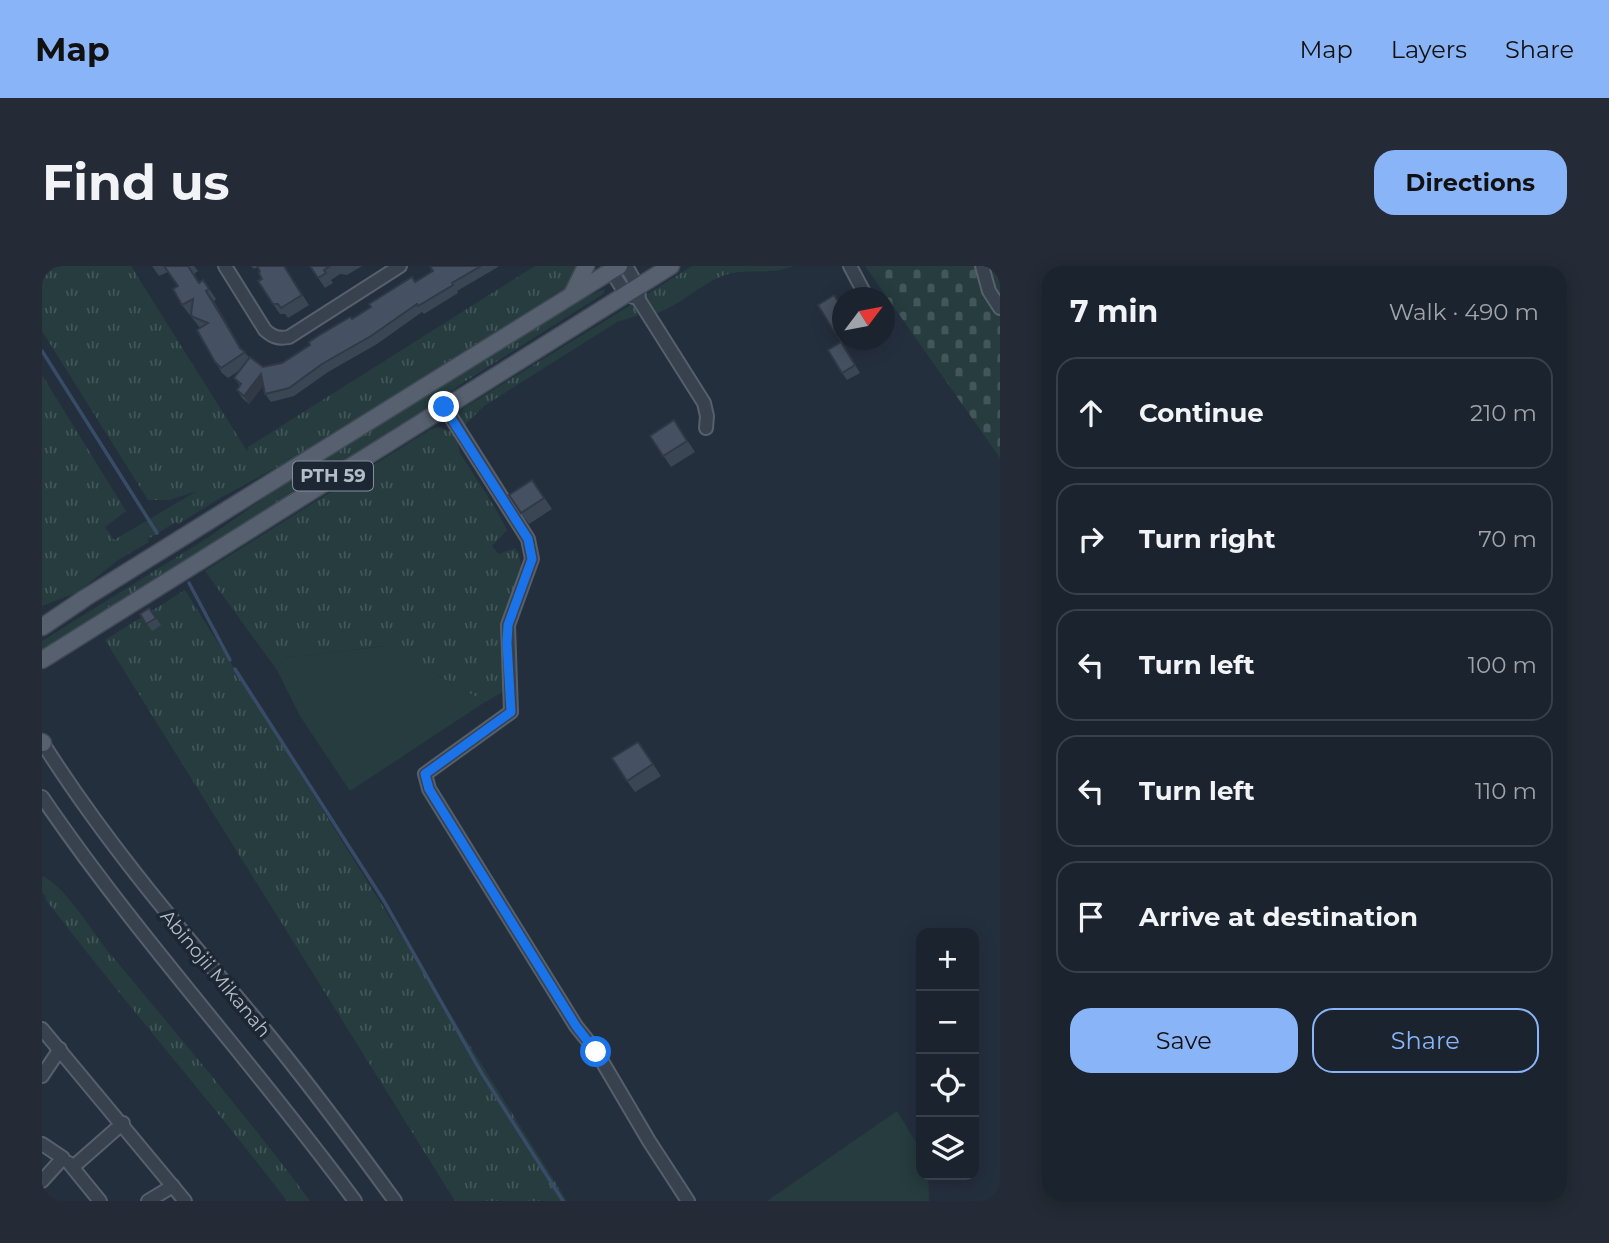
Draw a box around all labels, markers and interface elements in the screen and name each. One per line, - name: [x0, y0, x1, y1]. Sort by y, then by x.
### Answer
- text: Map: [35, 29, 110, 69]
- text: Map: [1299, 35, 1353, 64]
- text: Layers: [1391, 35, 1467, 64]
- text: Share: [1505, 35, 1574, 64]
- button: Directions: [1374, 150, 1567, 215]
- text: Find us: [42, 153, 230, 212]
- north arrow: [832, 287, 895, 350]
- text: 7 min: [1070, 293, 1158, 330]
- text: Walk · 490 m: [1389, 298, 1539, 326]
- route end: [428, 391, 459, 422]
- icon: ahead: [1072, 394, 1110, 432]
- text: Continue: [1139, 397, 1264, 429]
- text: 210 m: [1470, 399, 1537, 427]
- road number: PTH 59: [293, 462, 373, 490]
- icon: right: [1072, 520, 1110, 558]
- text: Turn right: [1139, 523, 1275, 555]
- text: 70 m: [1478, 525, 1537, 553]
- icon: left: [1072, 646, 1110, 684]
- text: Turn left: [1139, 649, 1255, 681]
- text: 100 m: [1468, 651, 1537, 679]
- icon: left: [1072, 772, 1110, 810]
- text: Turn left: [1139, 775, 1255, 807]
- text: 110 m: [1475, 777, 1537, 805]
- icon: arrive: [1072, 898, 1110, 936]
- text: Arrive at destination: [1139, 901, 1418, 933]
- street label: Abinojii Mikanah: [156, 905, 276, 1042]
- map controls: [916, 928, 979, 1180]
- button: +: [916, 928, 979, 991]
- button: −: [916, 991, 979, 1054]
- button: Save: [1070, 1008, 1298, 1073]
- button: Share: [1312, 1008, 1539, 1073]
- route start: [580, 1036, 611, 1067]
- button: locate: [916, 1054, 979, 1117]
- button: layers: [916, 1117, 979, 1180]

